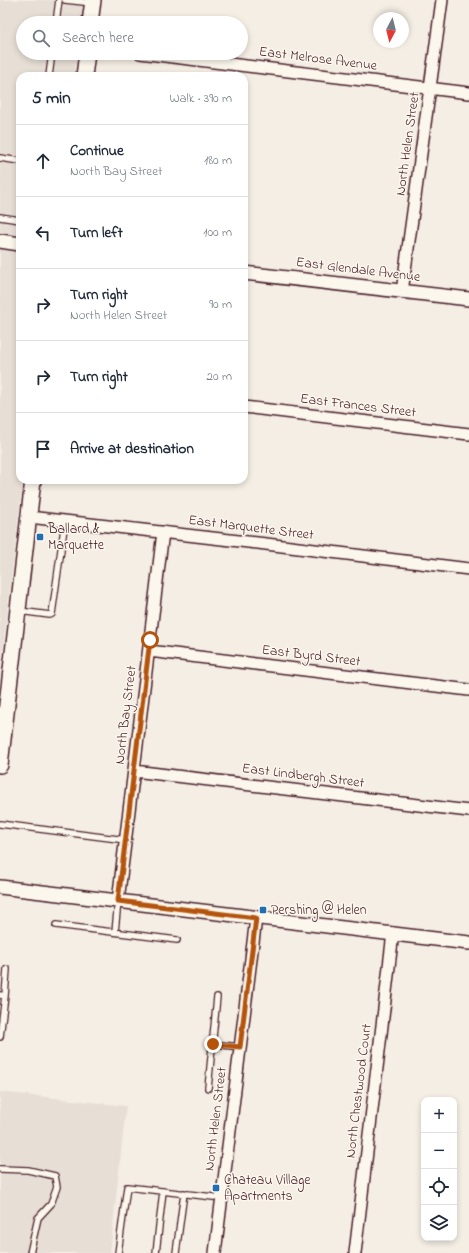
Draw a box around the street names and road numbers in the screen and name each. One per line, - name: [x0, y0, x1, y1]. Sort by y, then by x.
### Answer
- street label: East Melrose Avenue: [258, 41, 379, 77]
- street label: North Helen Street: [390, 90, 426, 197]
- street label: East Glendale Avenue: [295, 252, 422, 288]
- street label: East Frances Street: [299, 388, 417, 424]
- street label: East Marquette Street: [187, 510, 315, 546]
- street label: East Byrd Street: [260, 640, 362, 674]
- street label: North Bay Street: [110, 664, 144, 766]
- street label: East Lindbergh Street: [241, 758, 366, 795]
- street label: North Chestwood Court: [340, 1022, 378, 1159]
- street label: North Helen Street: [199, 1066, 233, 1172]

